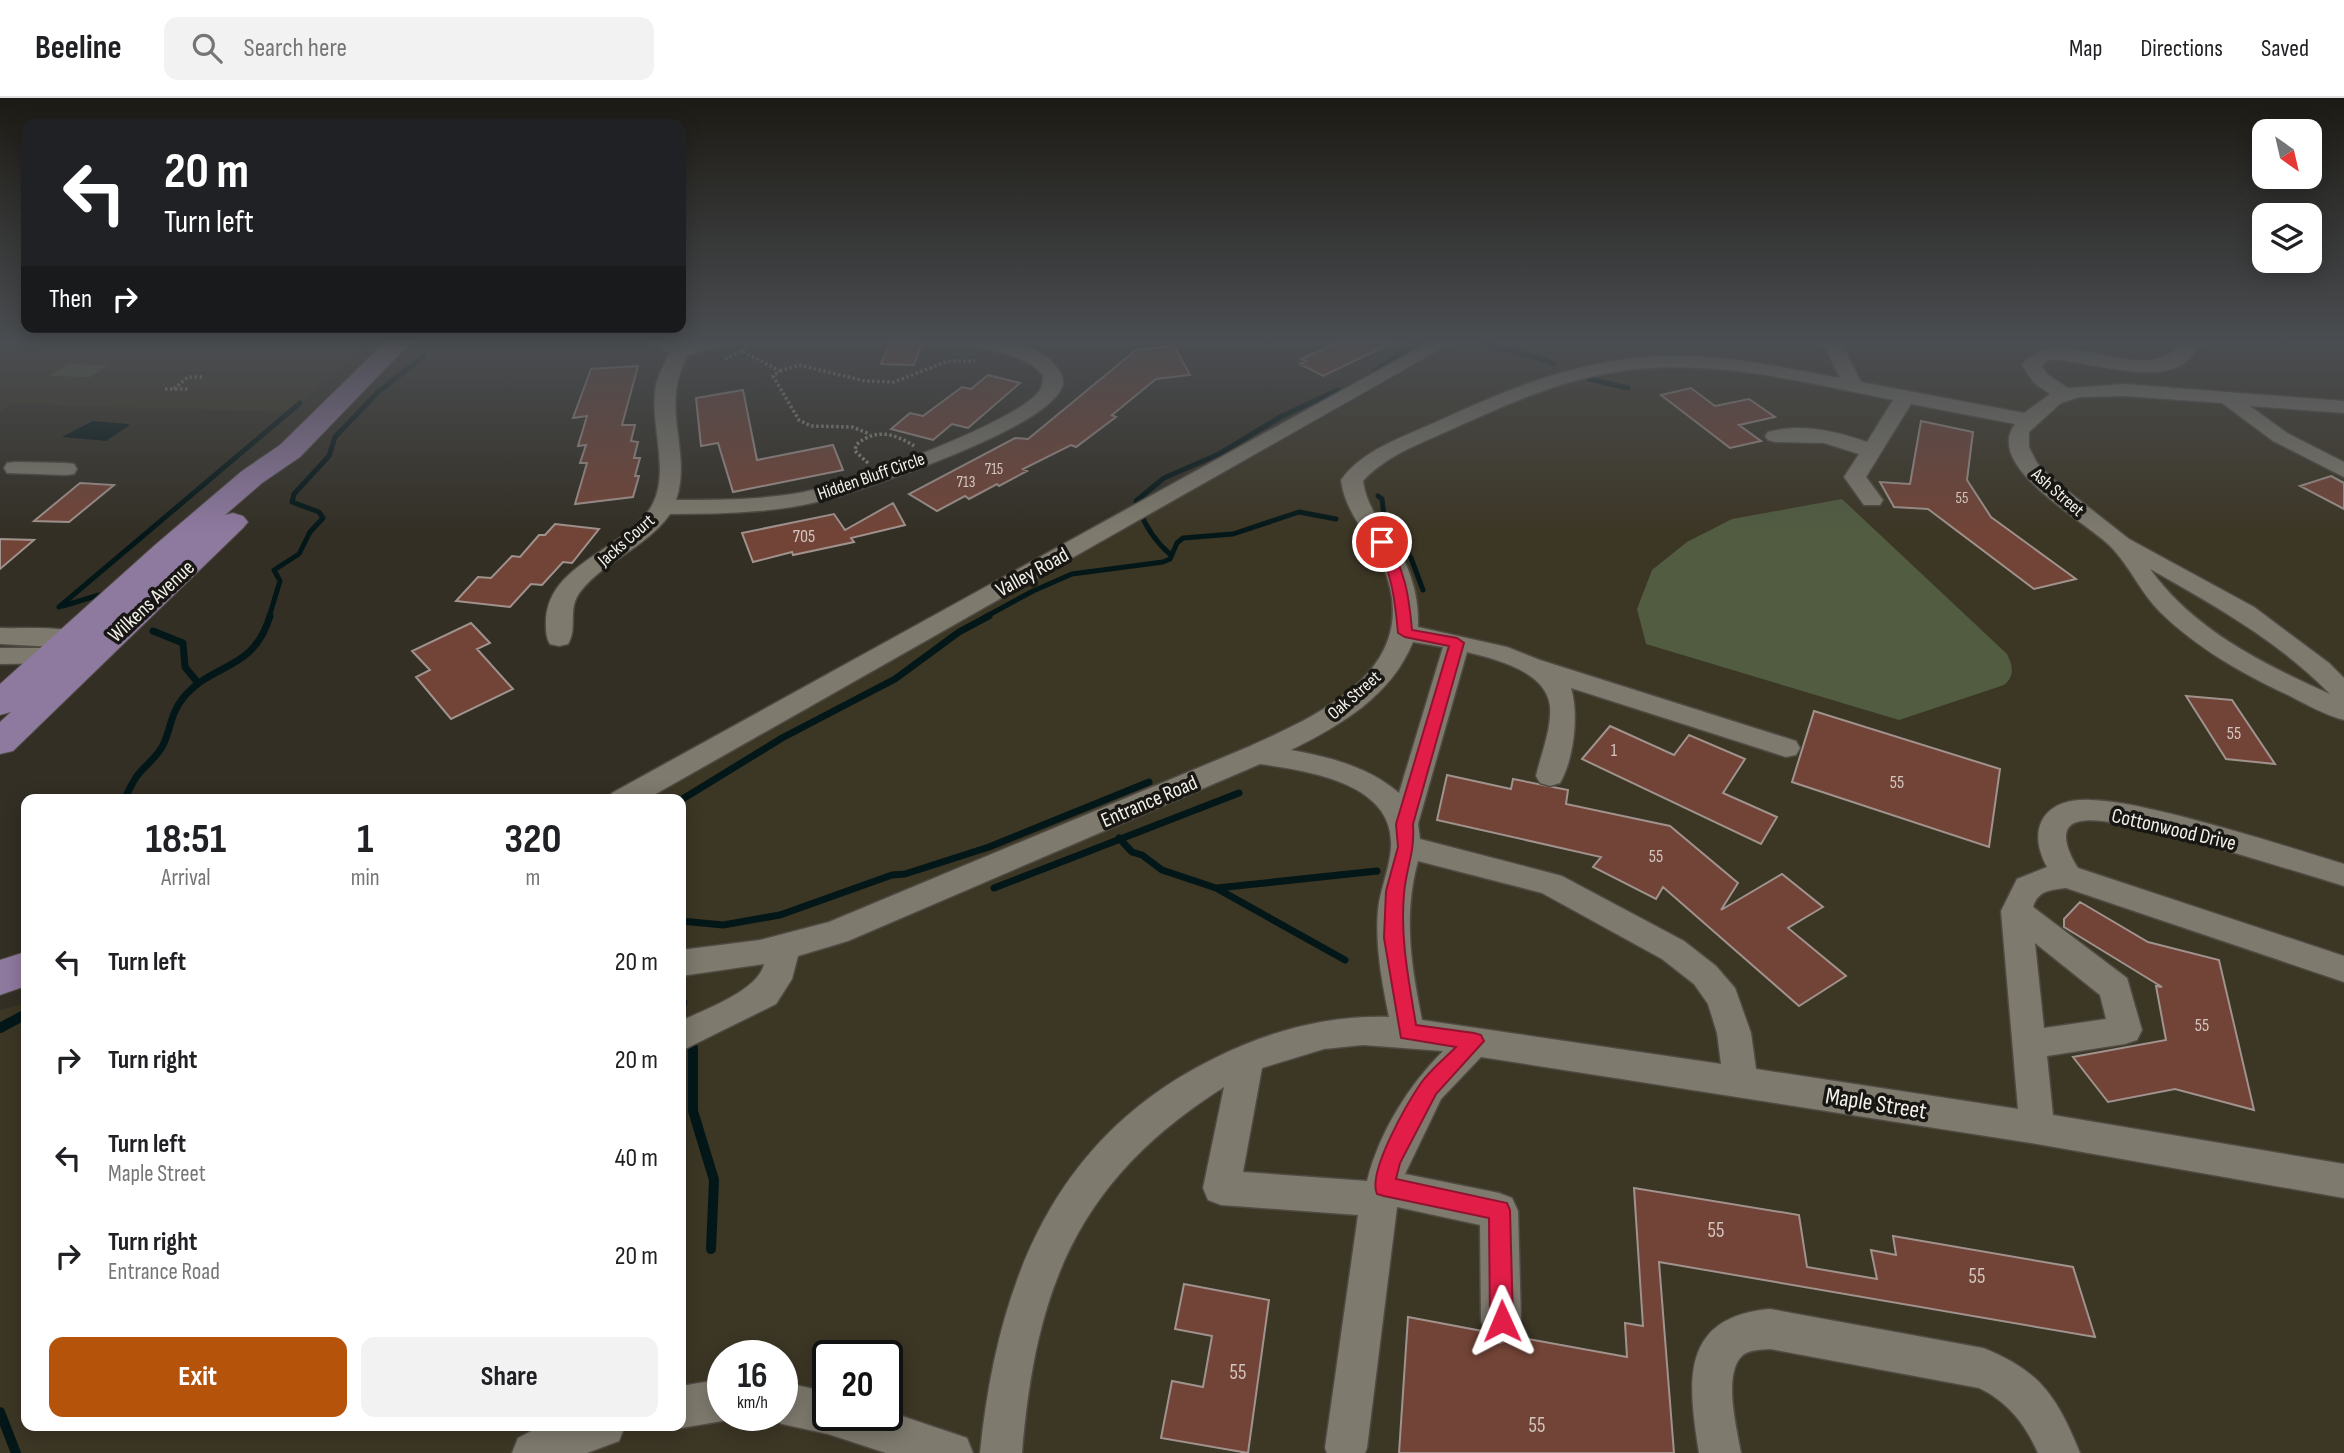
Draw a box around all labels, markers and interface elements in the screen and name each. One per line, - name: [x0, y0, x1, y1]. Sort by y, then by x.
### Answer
- search box: [164, 17, 654, 80]
- text: Beeline: [35, 28, 122, 68]
- icon: search: [188, 29, 226, 67]
- text: Search here: [244, 33, 347, 64]
- text: Map: [2069, 34, 2102, 63]
- text: Directions: [2140, 34, 2223, 63]
- text: Saved: [2261, 34, 2309, 63]
- north arrow: [2252, 119, 2322, 189]
- map controls: [2252, 119, 2322, 273]
- text: 20 m: [164, 143, 249, 202]
- icon: left: [49, 147, 140, 238]
- text: Turn left: [164, 203, 254, 242]
- button: layers: [2252, 203, 2322, 273]
- icon: right: [106, 280, 144, 318]
- text: Then: [49, 284, 92, 315]
- street label: Hidden Bluff Circle: [815, 448, 928, 505]
- house number: 715: [985, 460, 1003, 479]
- street label: Ash Street: [2026, 463, 2089, 521]
- house number: 713: [957, 473, 975, 492]
- house number: 55: [1956, 489, 1968, 508]
- street label: Jacks Court: [593, 510, 659, 571]
- pin: [1352, 512, 1412, 572]
- icon: arrive: [1363, 523, 1401, 561]
- house number: 705: [793, 526, 815, 547]
- street label: Valley Road: [991, 542, 1073, 603]
- street label: Wilkens Avenue: [103, 555, 200, 648]
- street label: Oak Street: [1324, 666, 1386, 724]
- house number: 55: [2227, 723, 2241, 744]
- house number: 1: [1611, 740, 1618, 761]
- street label: Entrance Road: [1097, 770, 1201, 833]
- house number: 55: [1890, 772, 1904, 793]
- street label: Cottonwood Drive: [2109, 803, 2239, 856]
- text: 18:51: [146, 814, 226, 865]
- text: 1: [357, 814, 373, 865]
- text: 320: [504, 814, 561, 865]
- house number: 55: [1649, 846, 1663, 867]
- text: Arrival: [161, 864, 211, 892]
- text: min: [351, 864, 380, 892]
- text: m: [525, 864, 540, 892]
- icon: left: [49, 943, 87, 981]
- text: Turn left: [108, 947, 186, 978]
- text: 20 m: [615, 947, 658, 978]
- house number: 55: [2195, 1015, 2209, 1036]
- icon: right: [49, 1041, 87, 1079]
- text: Turn right: [108, 1045, 197, 1076]
- text: 20 m: [615, 1045, 658, 1076]
- street label: Maple Street: [1823, 1081, 1929, 1126]
- text: Turn left: [108, 1129, 186, 1160]
- icon: left: [49, 1139, 87, 1177]
- text: 40 m: [615, 1143, 658, 1174]
- text: Maple Street: [108, 1160, 206, 1188]
- house number: 55: [1708, 1218, 1724, 1243]
- text: Turn right: [108, 1227, 197, 1258]
- icon: right: [49, 1237, 87, 1275]
- text: 20 m: [615, 1241, 658, 1272]
- text: Entrance Road: [108, 1258, 220, 1286]
- house number: 55: [1969, 1264, 1985, 1289]
- position arrow: [1465, 1284, 1539, 1358]
- button: Exit: [49, 1337, 347, 1417]
- button: Share: [361, 1337, 658, 1417]
- speed limit sign: 20: [812, 1340, 903, 1431]
- text: 16: [737, 1355, 768, 1398]
- house number: 55: [1230, 1360, 1246, 1385]
- text: km/h: [737, 1392, 768, 1413]
- house number: 55: [1529, 1413, 1545, 1438]

